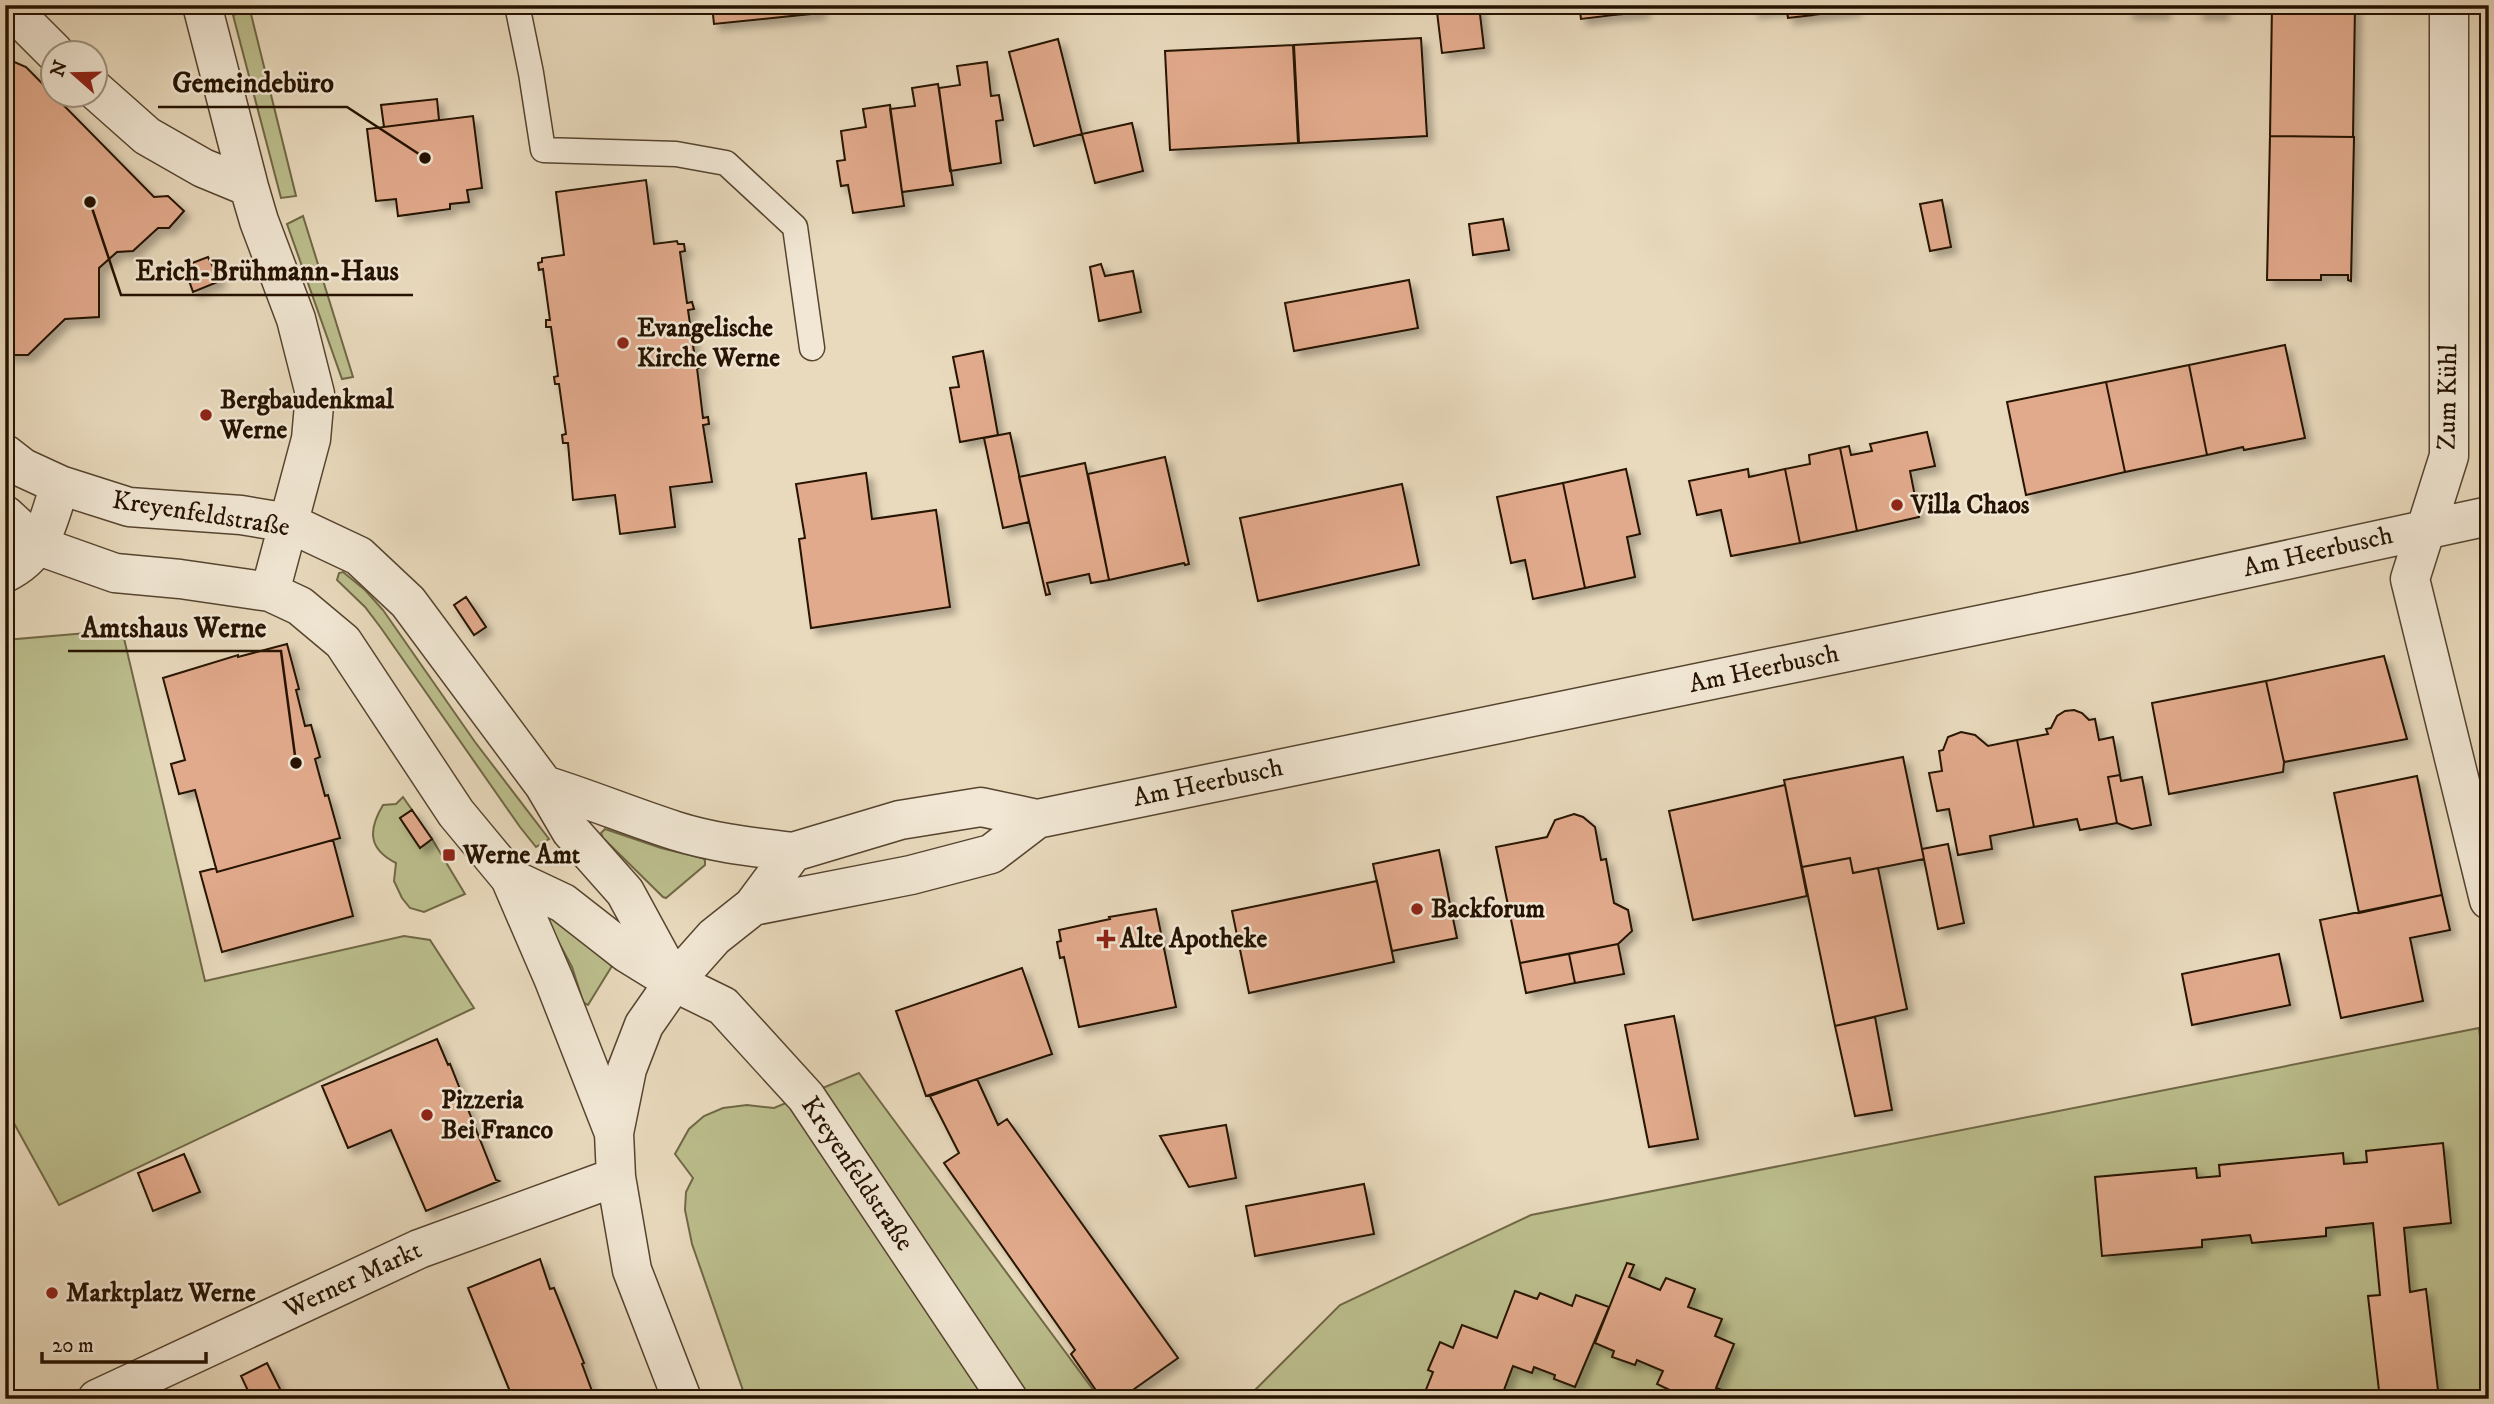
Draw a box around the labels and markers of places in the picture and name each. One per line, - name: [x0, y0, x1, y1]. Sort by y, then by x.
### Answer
- callout: Gemeindebüro: [158, 58, 347, 107]
- callout: Erich-Brühmann-Haus: [121, 246, 413, 295]
- place label: Evangelische Kirche Werne: [637, 312, 780, 375]
- marker: Evangelische Kirche Werne: [615, 335, 631, 351]
- place label: Bergbaudenkmal Werne: [219, 384, 395, 447]
- marker: Bergbaudenkmal Werne: [198, 407, 214, 423]
- place label: Villa Chaos: [1910, 489, 2030, 522]
- marker: Villa Chaos: [1889, 497, 1905, 513]
- callout: Amtshaus Werne: [68, 602, 281, 651]
- place label: Werne Amt: [462, 839, 581, 872]
- marker: Werne Amt: [441, 847, 457, 863]
- place label: Backforum: [1431, 893, 1546, 926]
- marker: Backforum: [1409, 901, 1425, 917]
- place label: Alte Apotheke: [1119, 923, 1267, 956]
- marker: Alte Apotheke: [1098, 931, 1114, 947]
- place label: Pizzeria Bei Franco: [441, 1084, 554, 1147]
- marker: Pizzeria Bei Franco: [419, 1107, 435, 1123]
- place label: Marktplatz Werne: [66, 1277, 256, 1310]
- marker: Marktplatz Werne: [44, 1285, 60, 1301]

